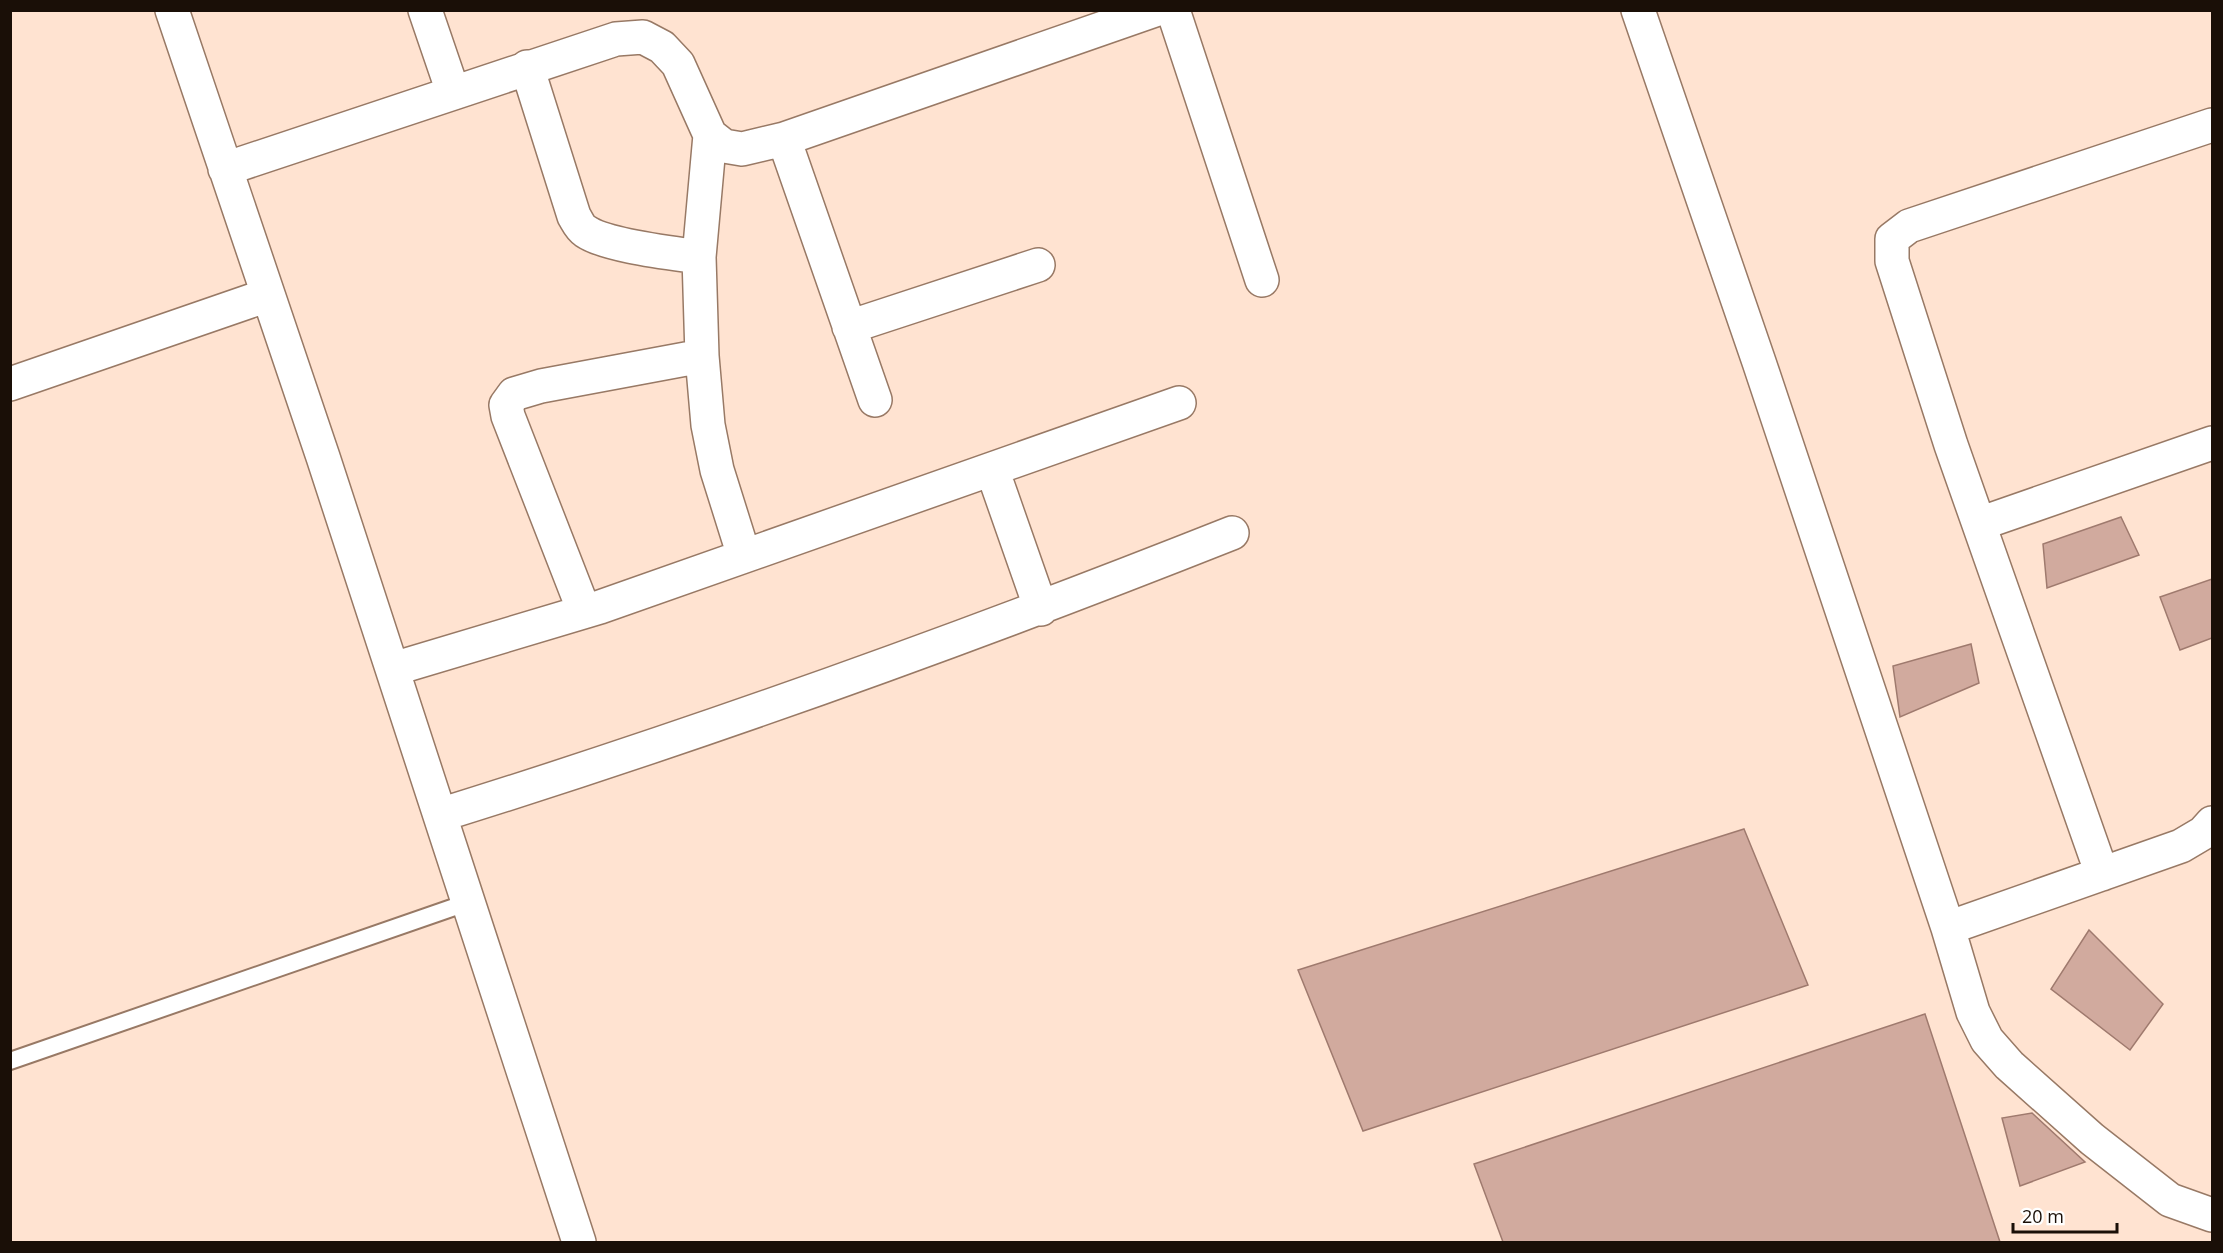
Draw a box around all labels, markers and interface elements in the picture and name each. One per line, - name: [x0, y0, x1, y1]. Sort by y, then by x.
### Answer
- scale bar: [2013, 1196, 2116, 1234]
- text: 20 m: [2022, 1204, 2064, 1228]

